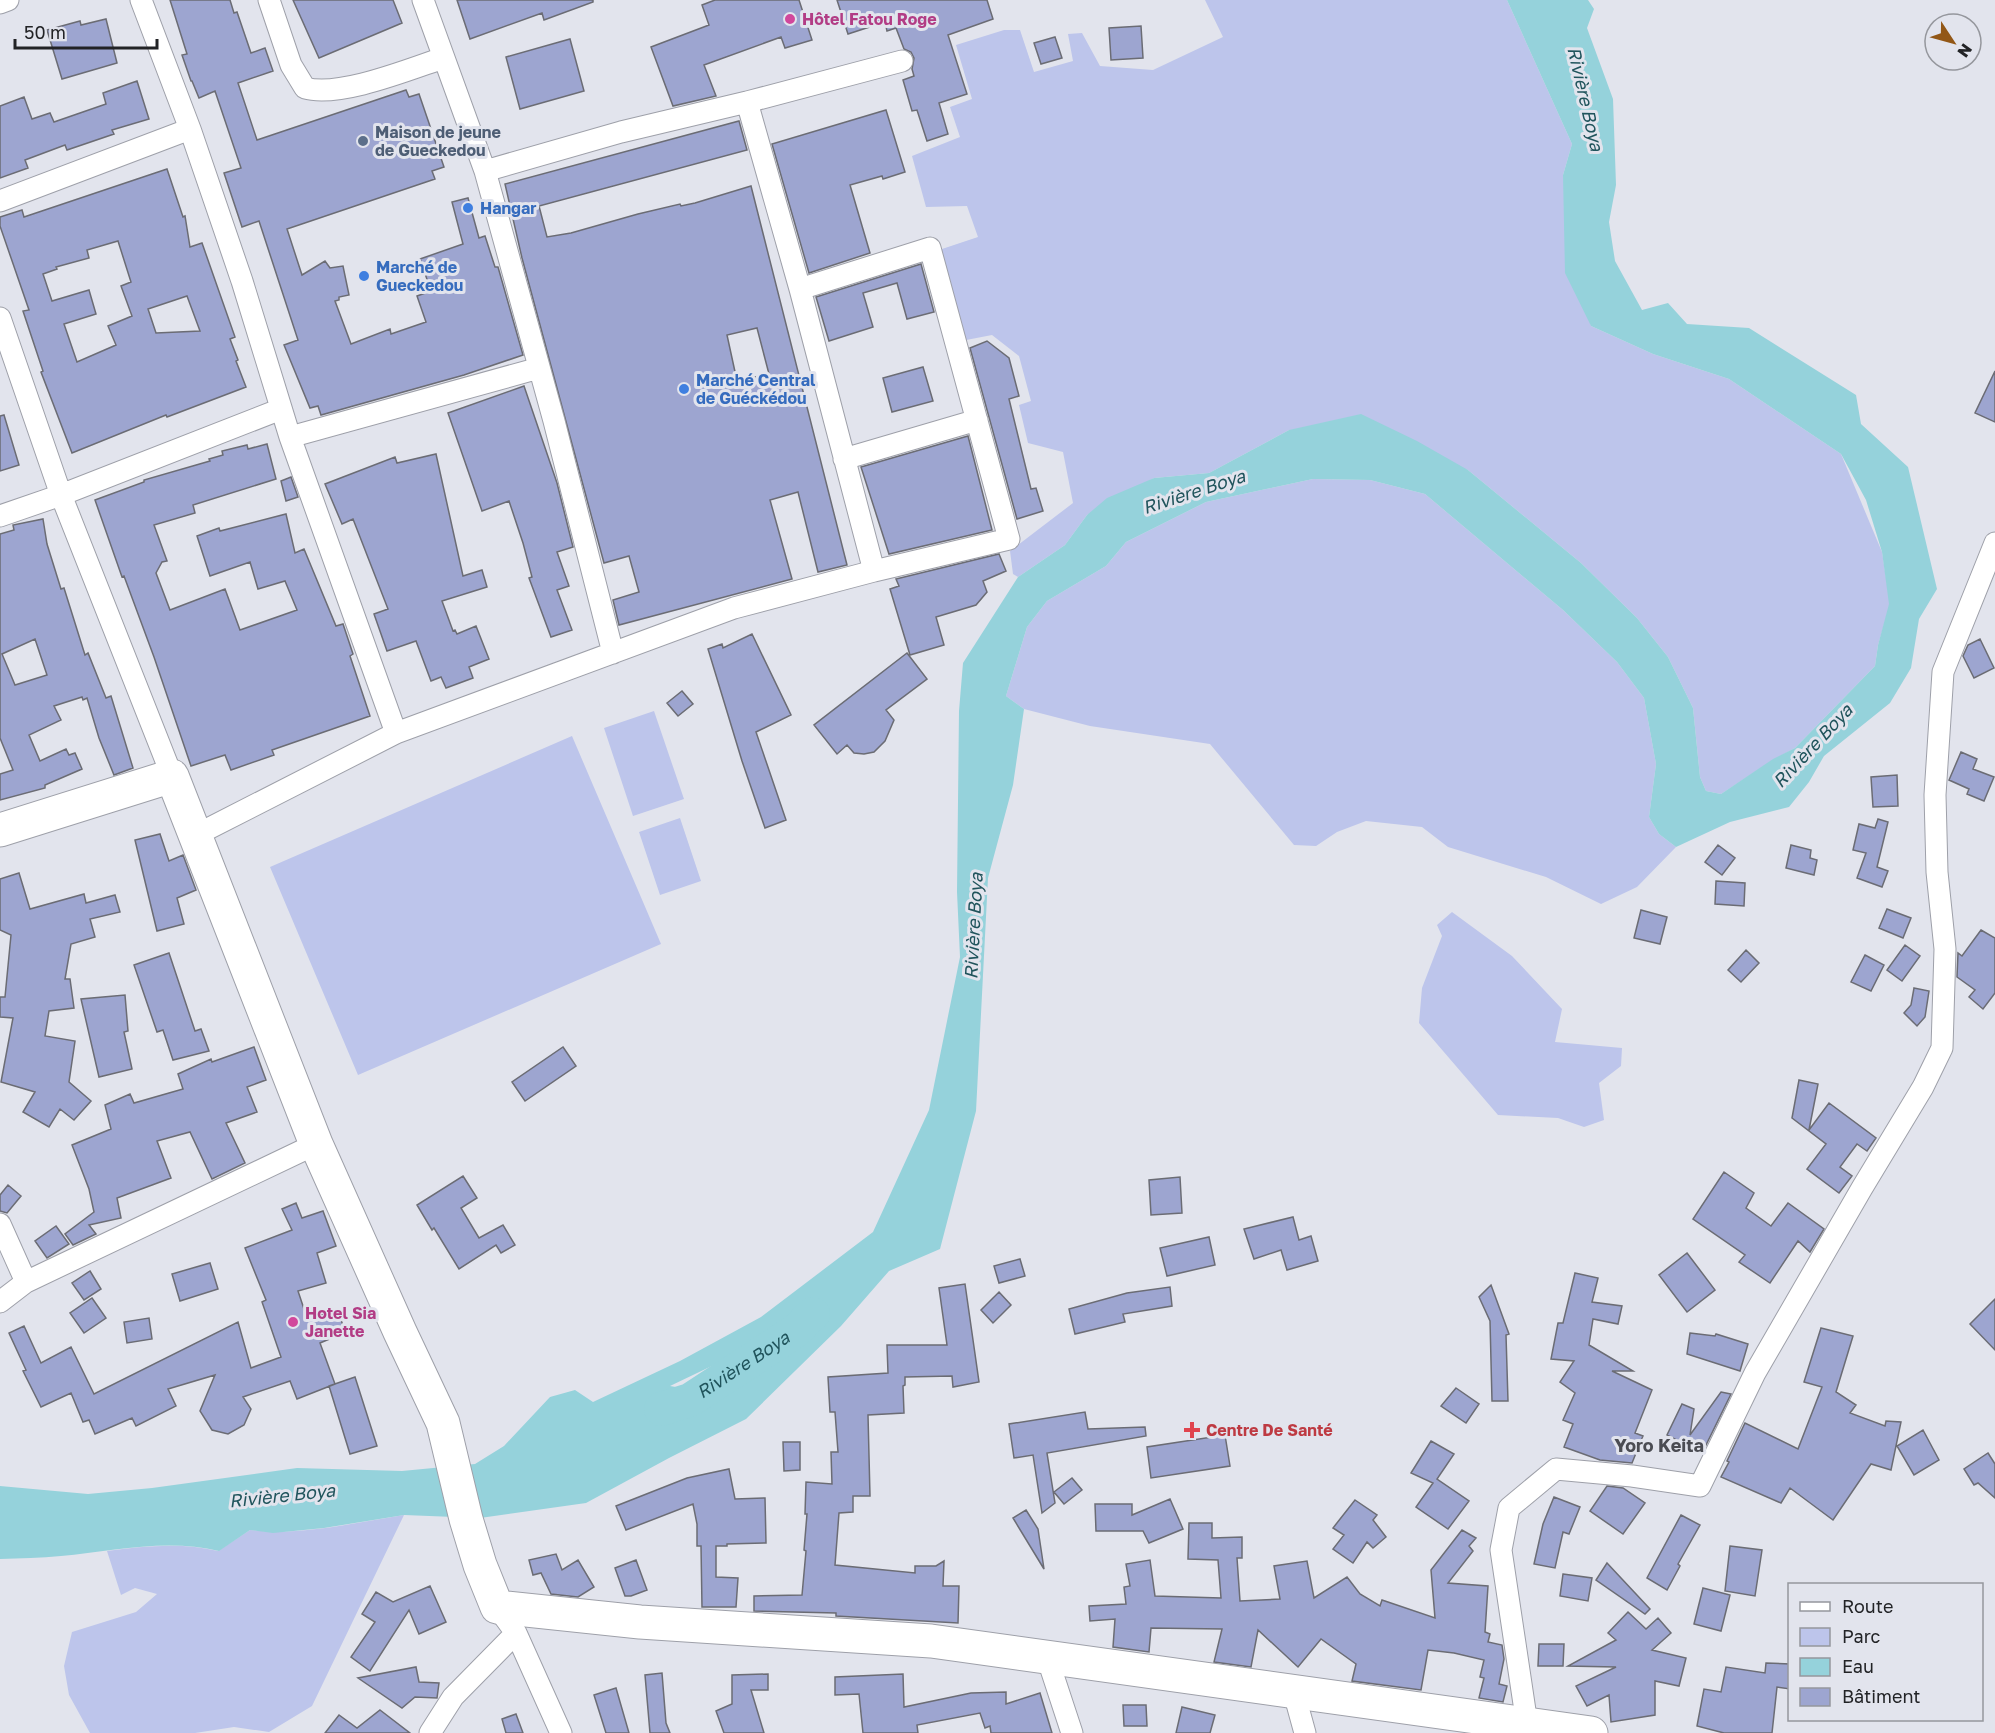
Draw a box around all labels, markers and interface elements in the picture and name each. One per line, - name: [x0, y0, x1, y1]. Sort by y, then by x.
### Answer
- place label: Hôtel Fatou Roge: [802, 9, 937, 29]
- scale bar: [15, 12, 158, 50]
- marker: Hôtel Fatou Roge: [783, 12, 797, 26]
- north arrow: [1923, 12, 1983, 72]
- text: 50 m: [24, 21, 66, 43]
- text: N: [1953, 40, 1977, 62]
- water label: Rivière Boya: [1563, 44, 1609, 154]
- place label: Maison de jeune de Gueckedou: [375, 122, 501, 160]
- marker: Maison de jeune de Gueckedou: [356, 134, 370, 148]
- place label: Hangar: [480, 198, 536, 218]
- marker: Hangar: [461, 201, 475, 215]
- place label: Marché de Gueckedou: [376, 257, 463, 295]
- marker: Marché de Gueckedou: [357, 269, 371, 283]
- place label: Marché Central de Guéckédou: [696, 370, 816, 408]
- marker: Marché Central de Guéckédou: [677, 382, 691, 396]
- water label: Rivière Boya: [1140, 464, 1248, 518]
- water label: Rivière Boya: [1768, 698, 1857, 792]
- water label: Rivière Boya: [959, 871, 987, 980]
- place label: Hotel Sia Janette: [305, 1303, 376, 1341]
- marker: Hotel Sia Janette: [286, 1315, 300, 1329]
- water label: Rivière Boya: [692, 1326, 794, 1403]
- place label: Centre De Santé: [1206, 1420, 1333, 1440]
- marker: Centre De Santé: [1183, 1421, 1201, 1439]
- district label: Yoro Keita: [1614, 1434, 1704, 1456]
- water label: Rivière Boya: [228, 1478, 337, 1512]
- legend: [1788, 1583, 1983, 1721]
- text: Route: [1842, 1595, 1893, 1617]
- text: Parc: [1842, 1625, 1881, 1647]
- text: Eau: [1842, 1655, 1874, 1677]
- text: Bâtiment: [1842, 1685, 1921, 1707]

